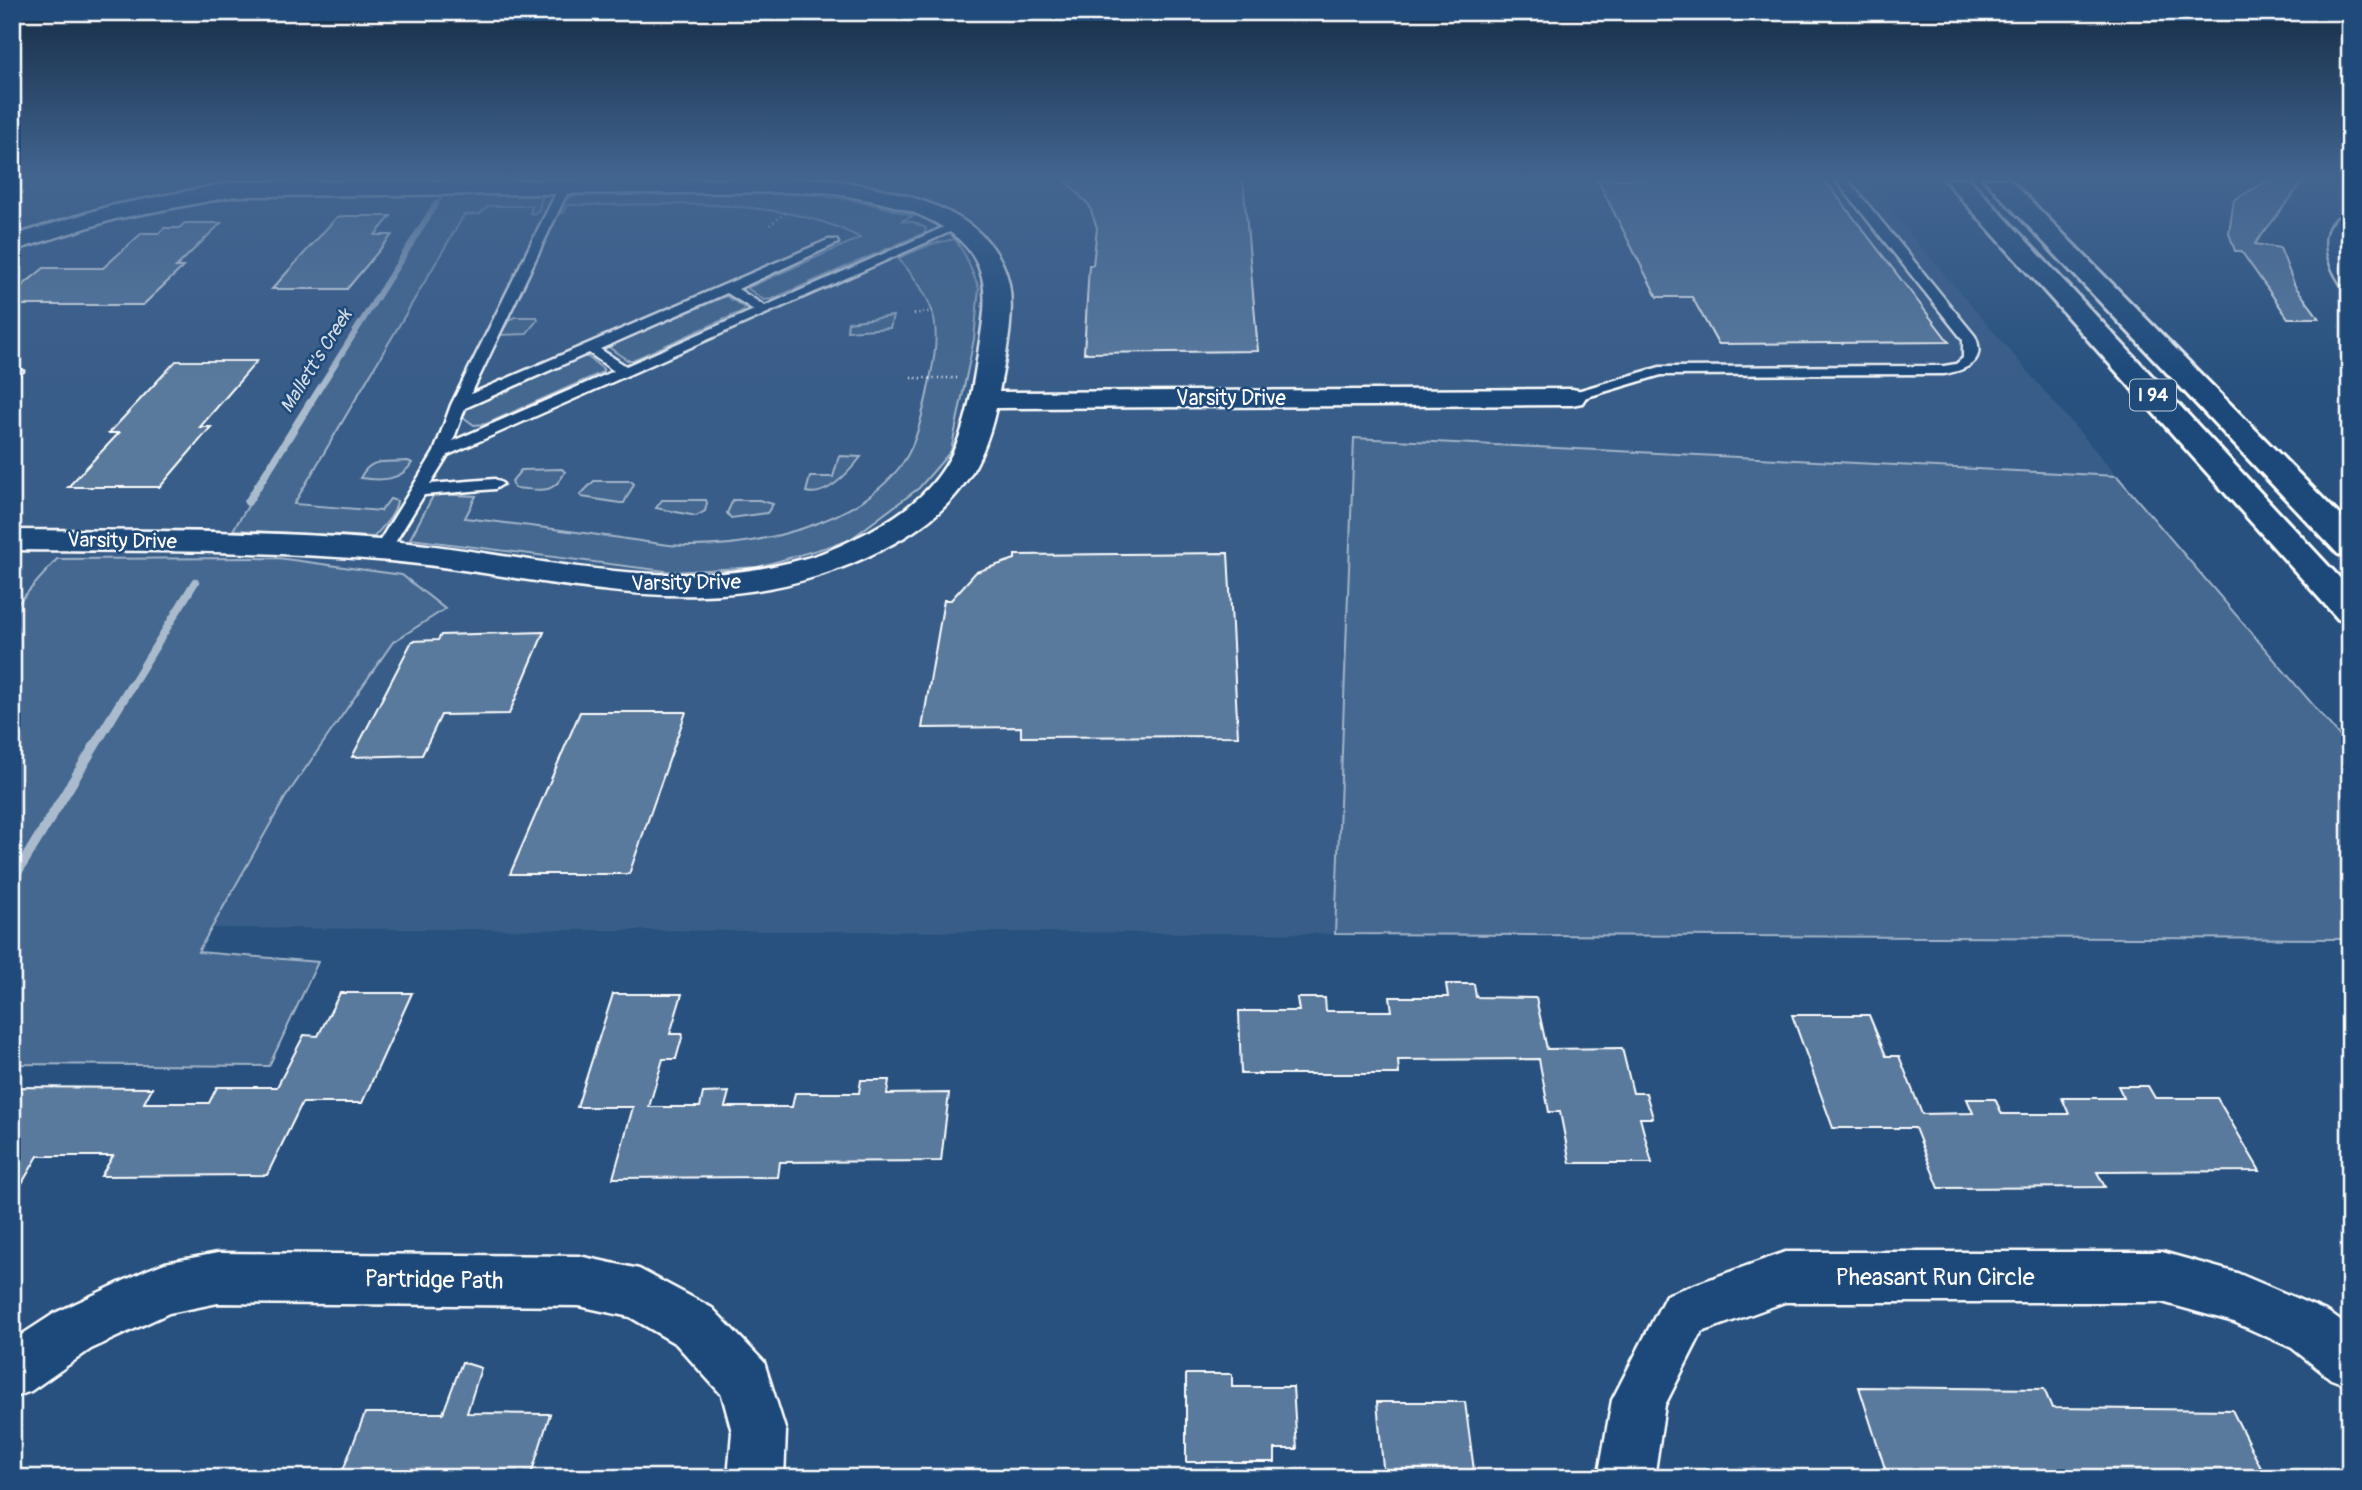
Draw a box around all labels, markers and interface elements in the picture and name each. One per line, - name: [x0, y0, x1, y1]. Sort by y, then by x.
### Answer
- water label: Mallett's Creek: [275, 303, 358, 417]
- road number: I 94: [2130, 380, 2176, 410]
- street label: Varsity Drive: [1176, 385, 1287, 412]
- street label: Varsity Drive: [67, 527, 178, 555]
- street label: Varsity Drive: [631, 569, 742, 597]
- street label: Pheasant Run Circle: [1835, 1263, 2035, 1292]
- street label: Partridge Path: [364, 1264, 504, 1296]

